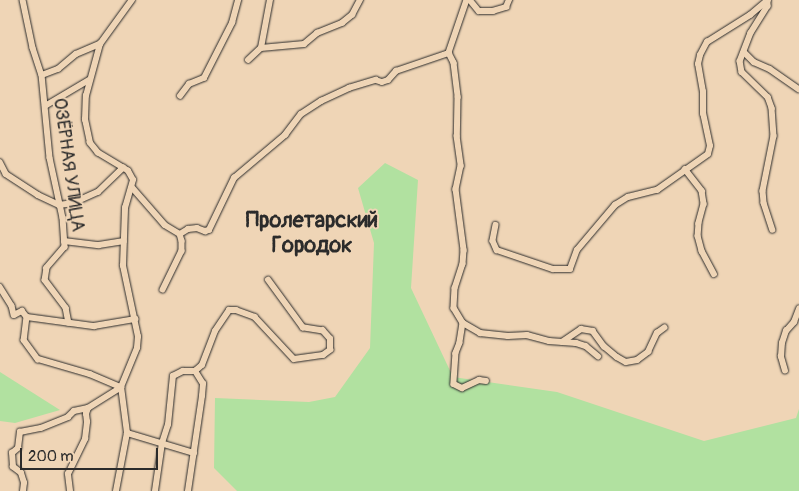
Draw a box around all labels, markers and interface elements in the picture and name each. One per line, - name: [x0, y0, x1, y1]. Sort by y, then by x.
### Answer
- street label: ОЗЁРНАЯ УЛИЦА: [48, 97, 88, 233]
- district label: Пролетарский Городок: [246, 207, 378, 258]
- scale bar: [22, 438, 160, 470]
- text: 200 m: [28, 447, 73, 466]

